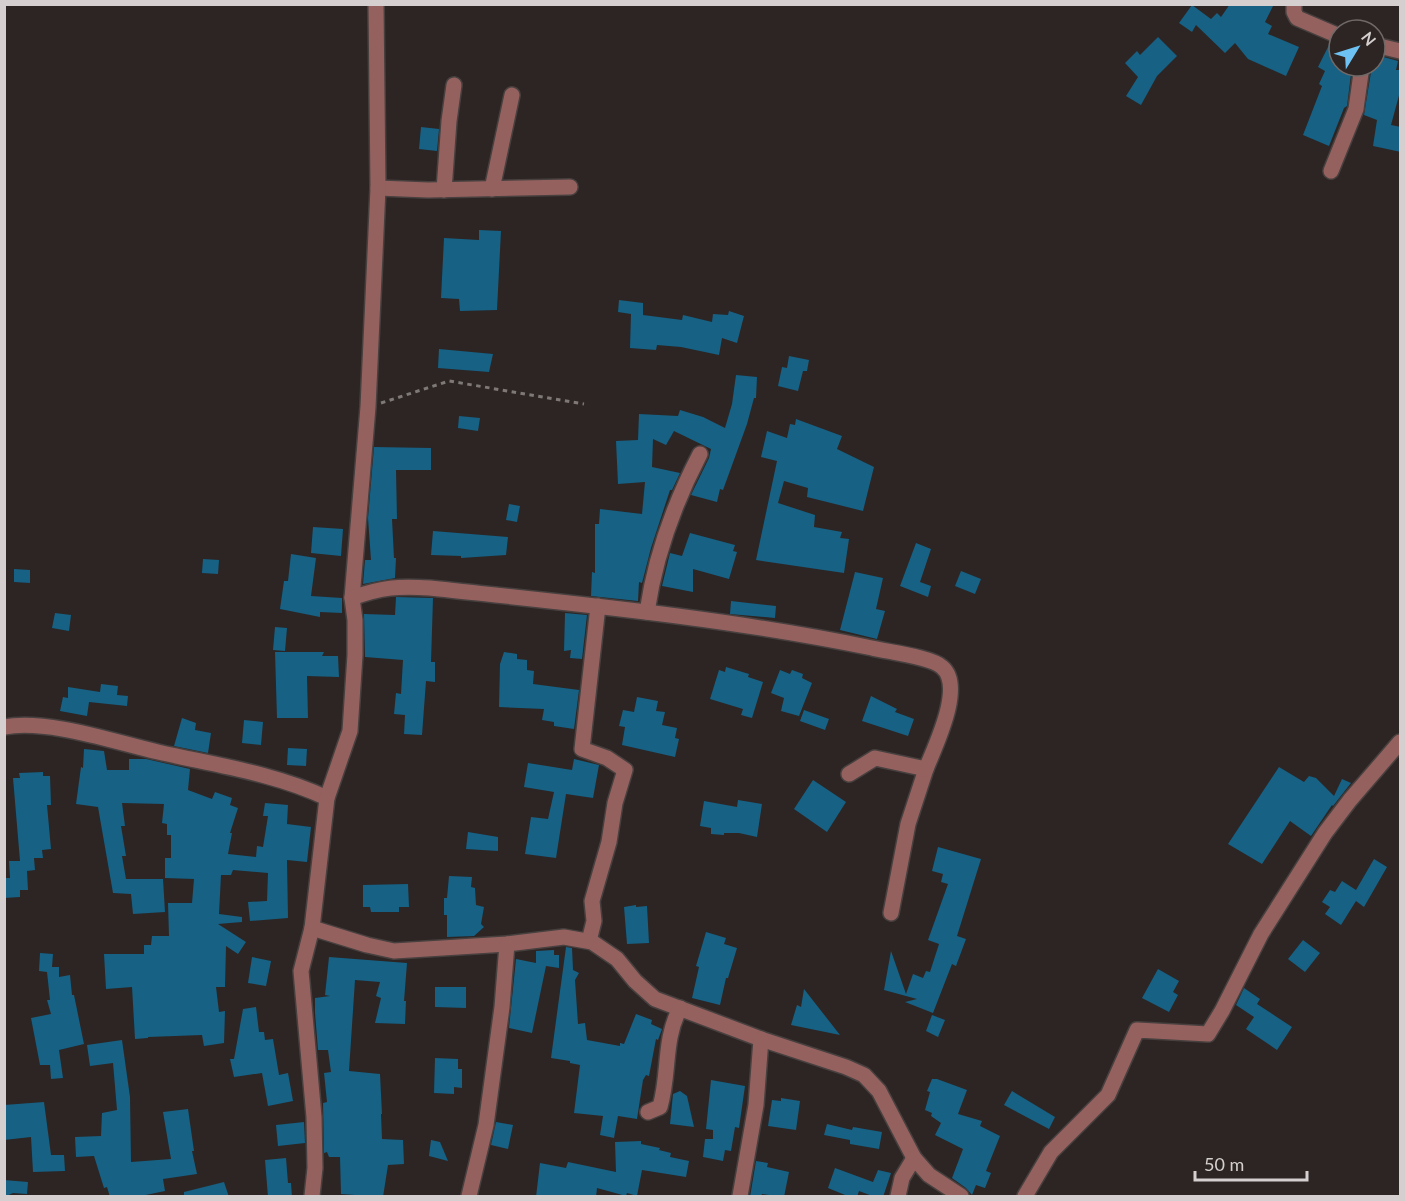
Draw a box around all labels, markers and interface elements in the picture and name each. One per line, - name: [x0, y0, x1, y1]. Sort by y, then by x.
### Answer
- north arrow: [1327, 18, 1387, 78]
- text: N: [1358, 28, 1380, 49]
- scale bar: [1195, 1144, 1308, 1182]
- text: 50 m: [1204, 1153, 1244, 1175]

